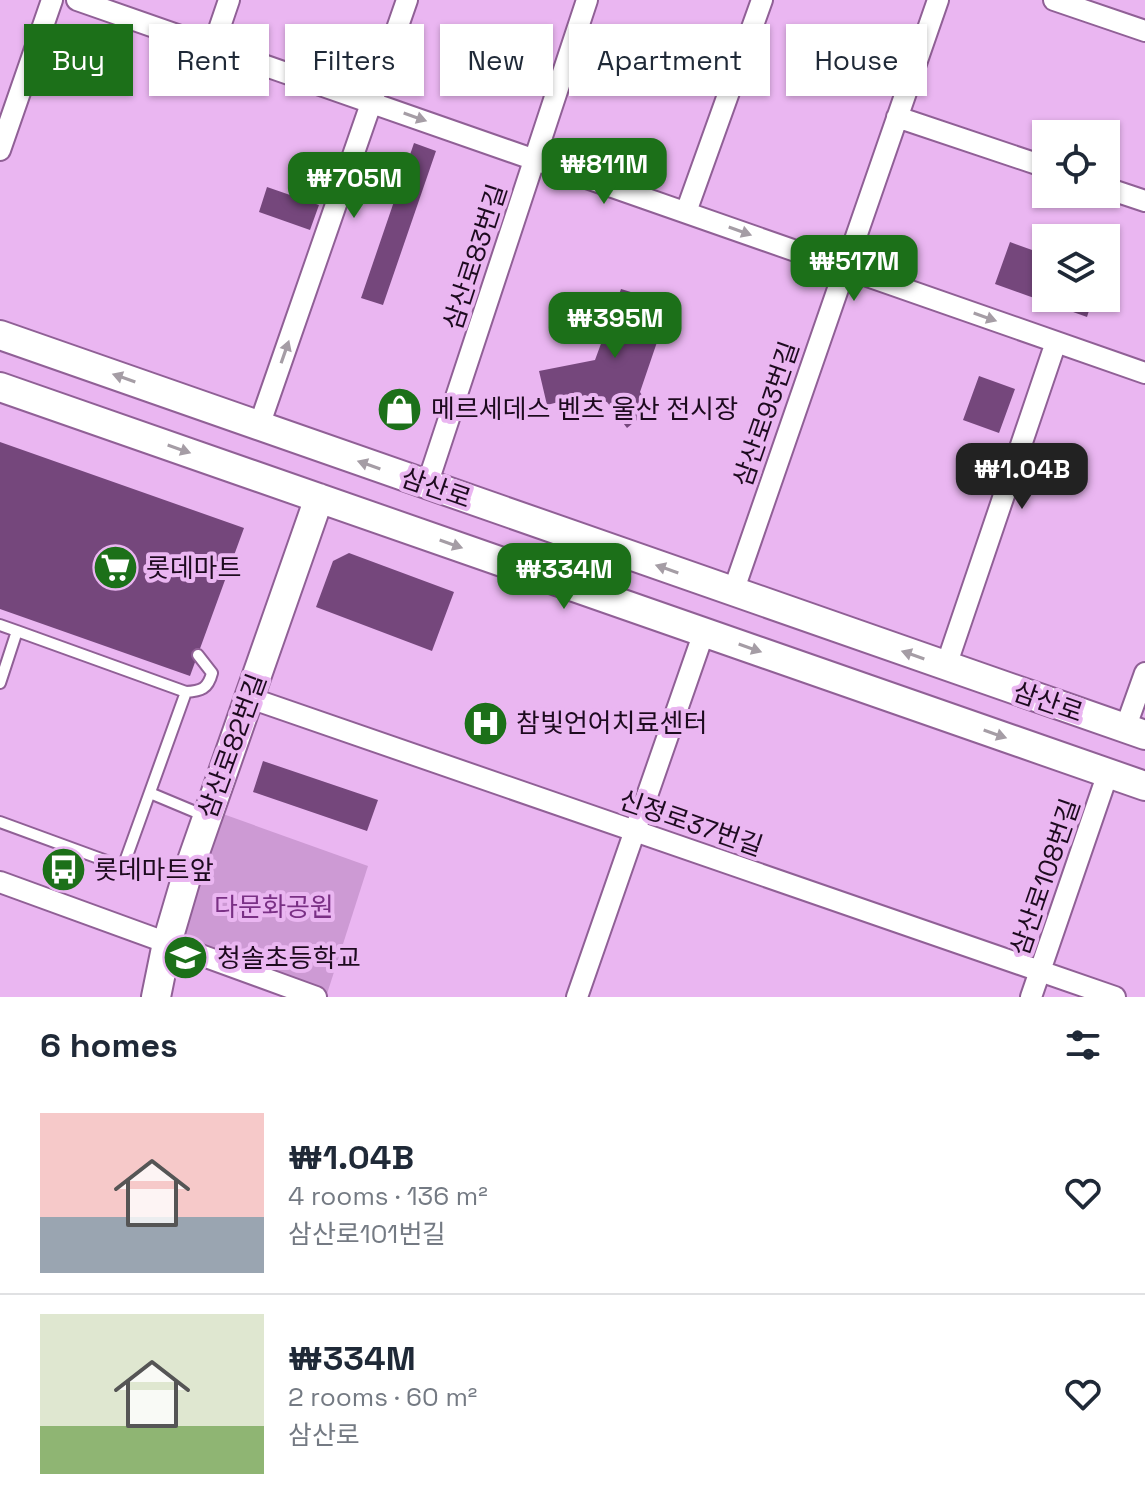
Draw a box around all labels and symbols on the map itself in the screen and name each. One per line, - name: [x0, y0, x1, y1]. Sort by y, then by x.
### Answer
- one-way arrow: [403, 112, 427, 124]
- pin: ₩811M: [548, 138, 660, 206]
- pin: ₩705M: [298, 152, 410, 220]
- street label: 삼산로83번길: [435, 180, 515, 334]
- one-way arrow: [728, 225, 752, 238]
- pin: ₩517M: [798, 235, 910, 303]
- pin: ₩395M: [559, 292, 671, 360]
- one-way arrow: [973, 312, 997, 324]
- street label: 삼산로93번길: [725, 337, 807, 491]
- one-way arrow: [279, 340, 291, 364]
- one-way arrow: [111, 372, 135, 384]
- shop icon: 메르세데스 벤츠 울산 전시장: [376, 385, 424, 433]
- place label: 메르세데스 벤츠 울산 전시장: [431, 392, 738, 426]
- pin: ₩1.04B: [957, 443, 1087, 511]
- one-way arrow: [168, 444, 192, 456]
- one-way arrow: [357, 458, 381, 470]
- street label: 삼산로: [397, 460, 475, 516]
- one-way arrow: [440, 538, 464, 551]
- pin: ₩334M: [508, 543, 620, 611]
- supermarket icon: 롯데마트: [91, 544, 139, 592]
- place label: 롯데마트: [146, 551, 242, 585]
- one-way arrow: [655, 563, 679, 575]
- one-way arrow: [738, 643, 762, 655]
- one-way arrow: [900, 648, 924, 660]
- street label: 삼산로82번길: [190, 669, 274, 823]
- street label: 삼산로: [1009, 674, 1087, 730]
- hospital icon: 참빛언어치료센터: [461, 699, 509, 747]
- place label: 참빛언어치료센터: [516, 706, 707, 740]
- one-way arrow: [983, 728, 1007, 740]
- street label: 신정로37번길: [615, 783, 767, 863]
- street label: 삼산로108번길: [1002, 794, 1088, 960]
- bus stop icon: 롯데마트앞: [39, 846, 87, 894]
- place label: 롯데마트앞: [94, 853, 214, 887]
- park label: 다문화공원: [214, 890, 334, 924]
- school or university icon: 청솔초등학교: [162, 934, 210, 982]
- place label: 청솔초등학교: [217, 941, 361, 975]

